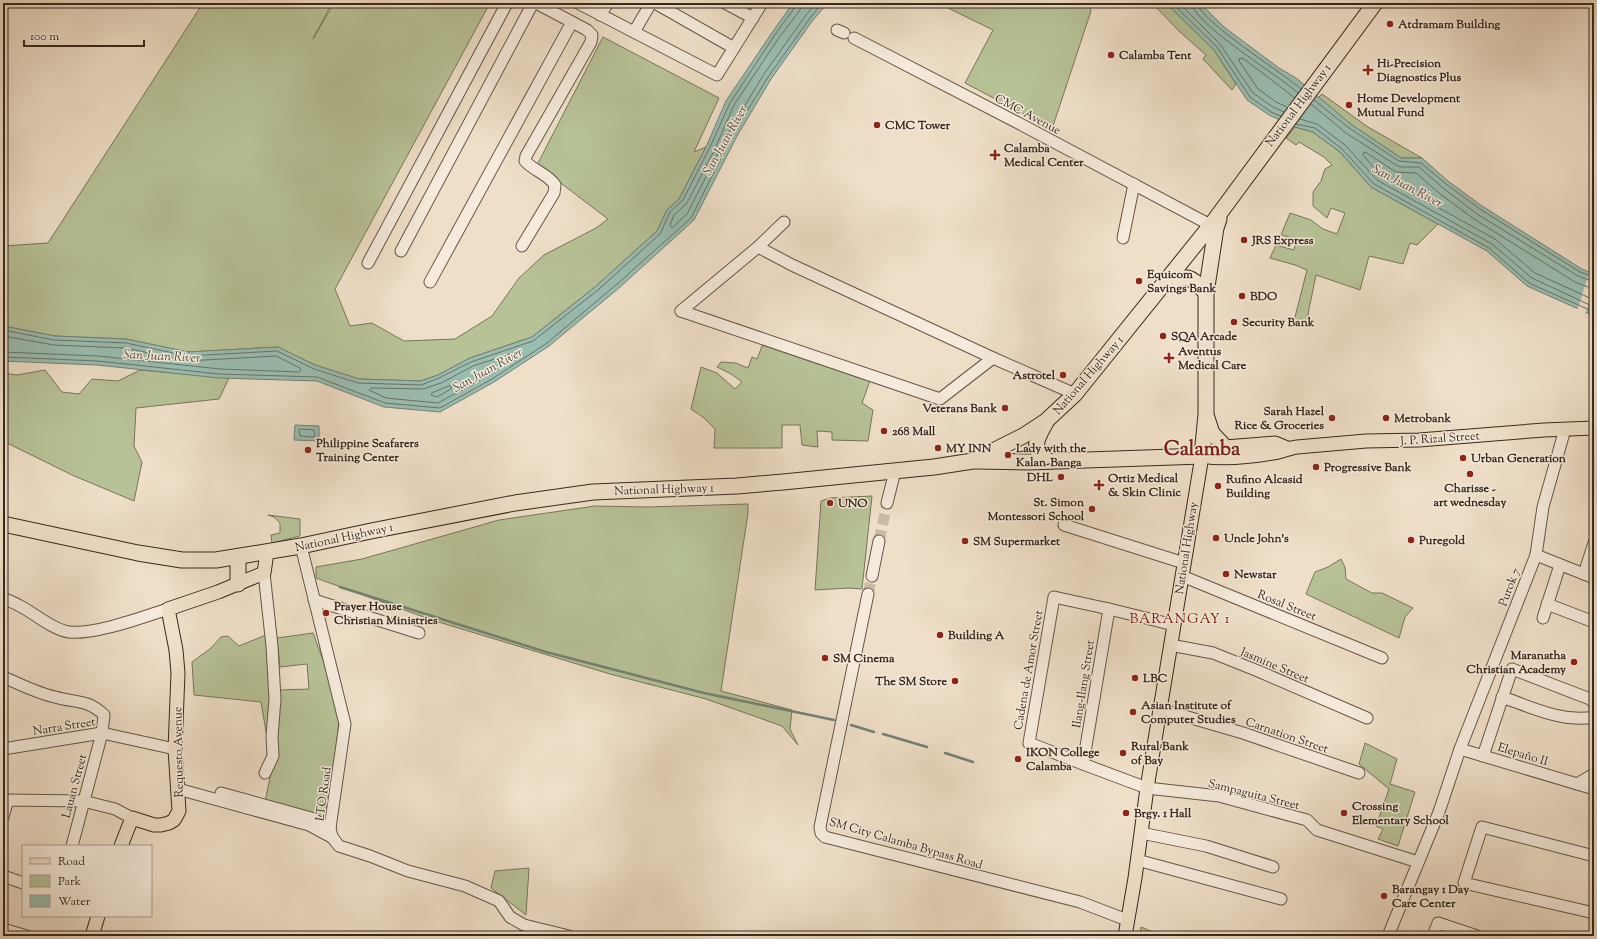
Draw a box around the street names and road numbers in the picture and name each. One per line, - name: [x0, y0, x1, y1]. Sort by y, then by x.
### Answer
- street label: National Highway 1: [1262, 60, 1336, 151]
- street label: CMC Avenue: [991, 90, 1064, 140]
- street label: National Highway 1: [1049, 332, 1128, 419]
- street label: J. P. Rizal Street: [1399, 427, 1480, 451]
- street label: National Highway 1: [614, 479, 714, 501]
- street label: National Highway: [1171, 501, 1203, 596]
- street label: National Highway 1: [293, 519, 395, 557]
- street label: Purok 7: [1494, 566, 1525, 609]
- street label: Rosal Street: [1255, 586, 1319, 626]
- street label: Cadena de Amor Street: [1010, 609, 1048, 731]
- street label: Ilang-Ilang Street: [1068, 639, 1100, 729]
- street label: Jasmine Street: [1236, 643, 1312, 689]
- street label: Requesto Avenue: [169, 706, 189, 798]
- street label: Narra Street: [32, 713, 97, 741]
- street label: Carnation Street: [1243, 713, 1331, 759]
- street label: Elepaño II: [1495, 739, 1550, 771]
- street label: Lauan Street: [58, 752, 92, 820]
- street label: LTO Road: [311, 766, 337, 822]
- street label: Sampaguita Street: [1206, 775, 1301, 815]
- street label: SM City Calamba Bypass Road: [827, 813, 985, 875]

